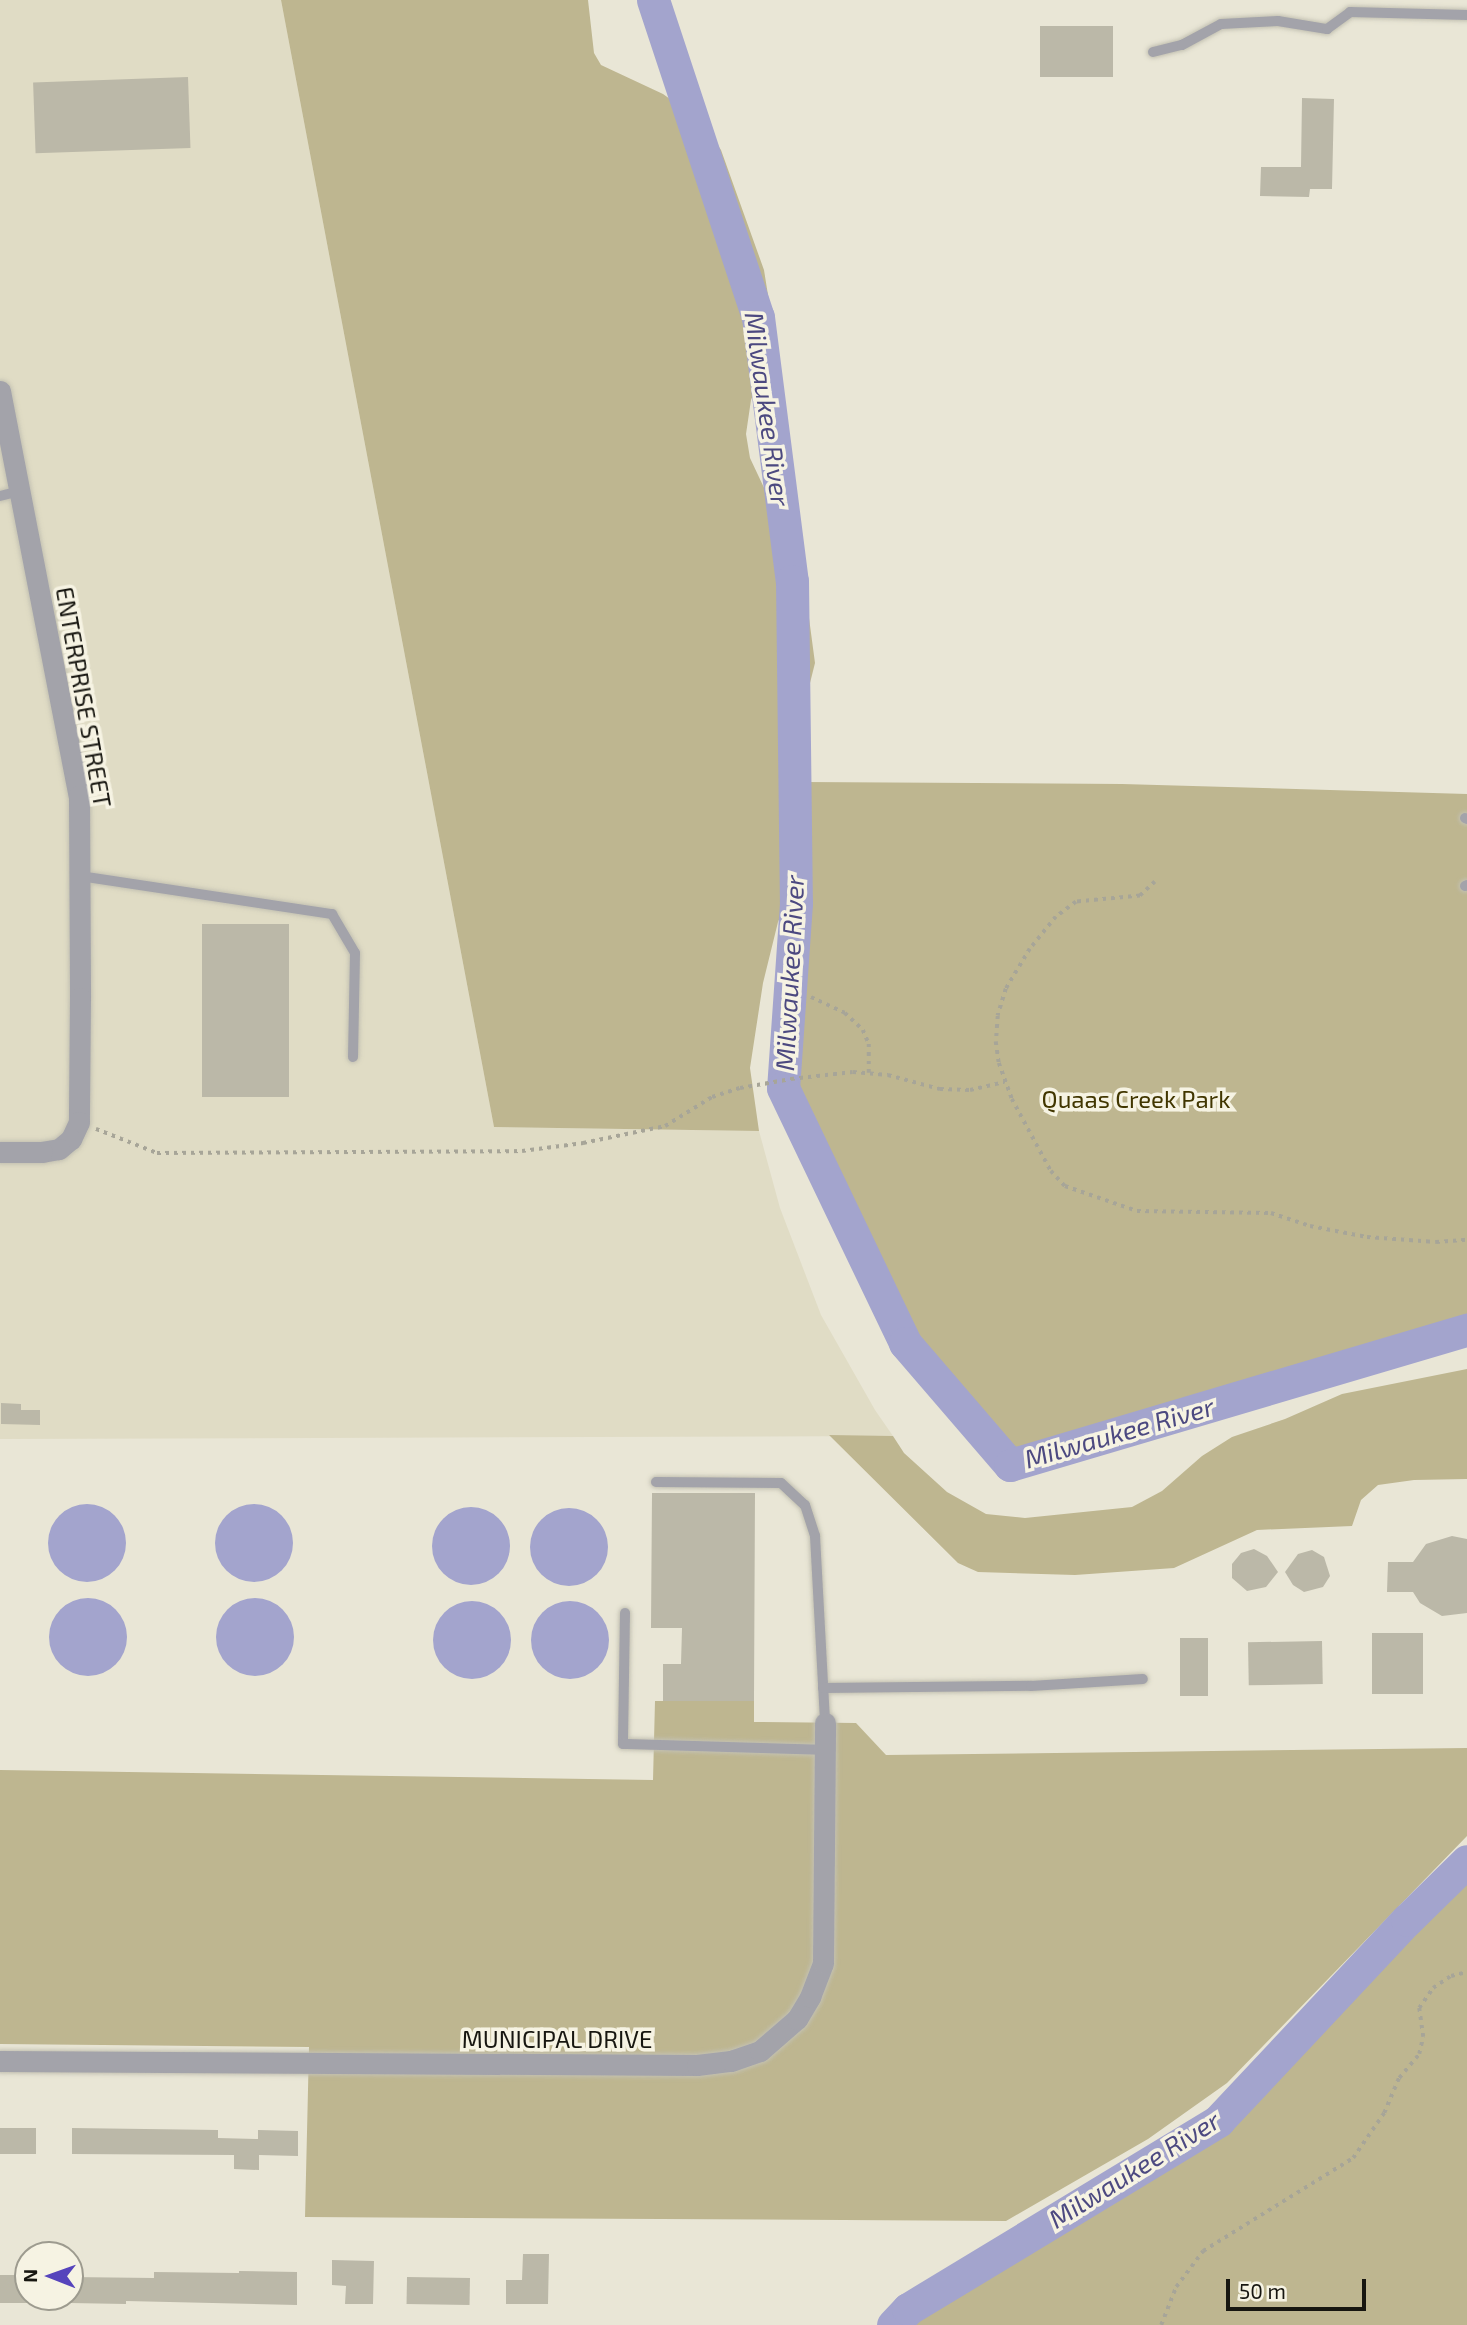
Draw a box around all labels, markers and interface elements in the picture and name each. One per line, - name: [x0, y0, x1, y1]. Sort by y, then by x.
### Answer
- water label: Milwaukee River: [739, 310, 797, 508]
- street label: ENTERPRISE STREET: [50, 585, 118, 809]
- water label: Milwaukee River: [768, 874, 810, 1072]
- park label: Quaas Creek Park: [1041, 1085, 1231, 1113]
- water label: Milwaukee River: [1021, 1390, 1217, 1474]
- street label: MUNICIPAL DRIVE: [461, 2025, 653, 2053]
- water label: Milwaukee River: [1043, 2104, 1225, 2234]
- north arrow: [14, 2241, 84, 2311]
- scale bar: [1229, 2266, 1369, 2310]
- text: N: [18, 2269, 41, 2283]
- text: 50 m: [1239, 2278, 1286, 2303]

